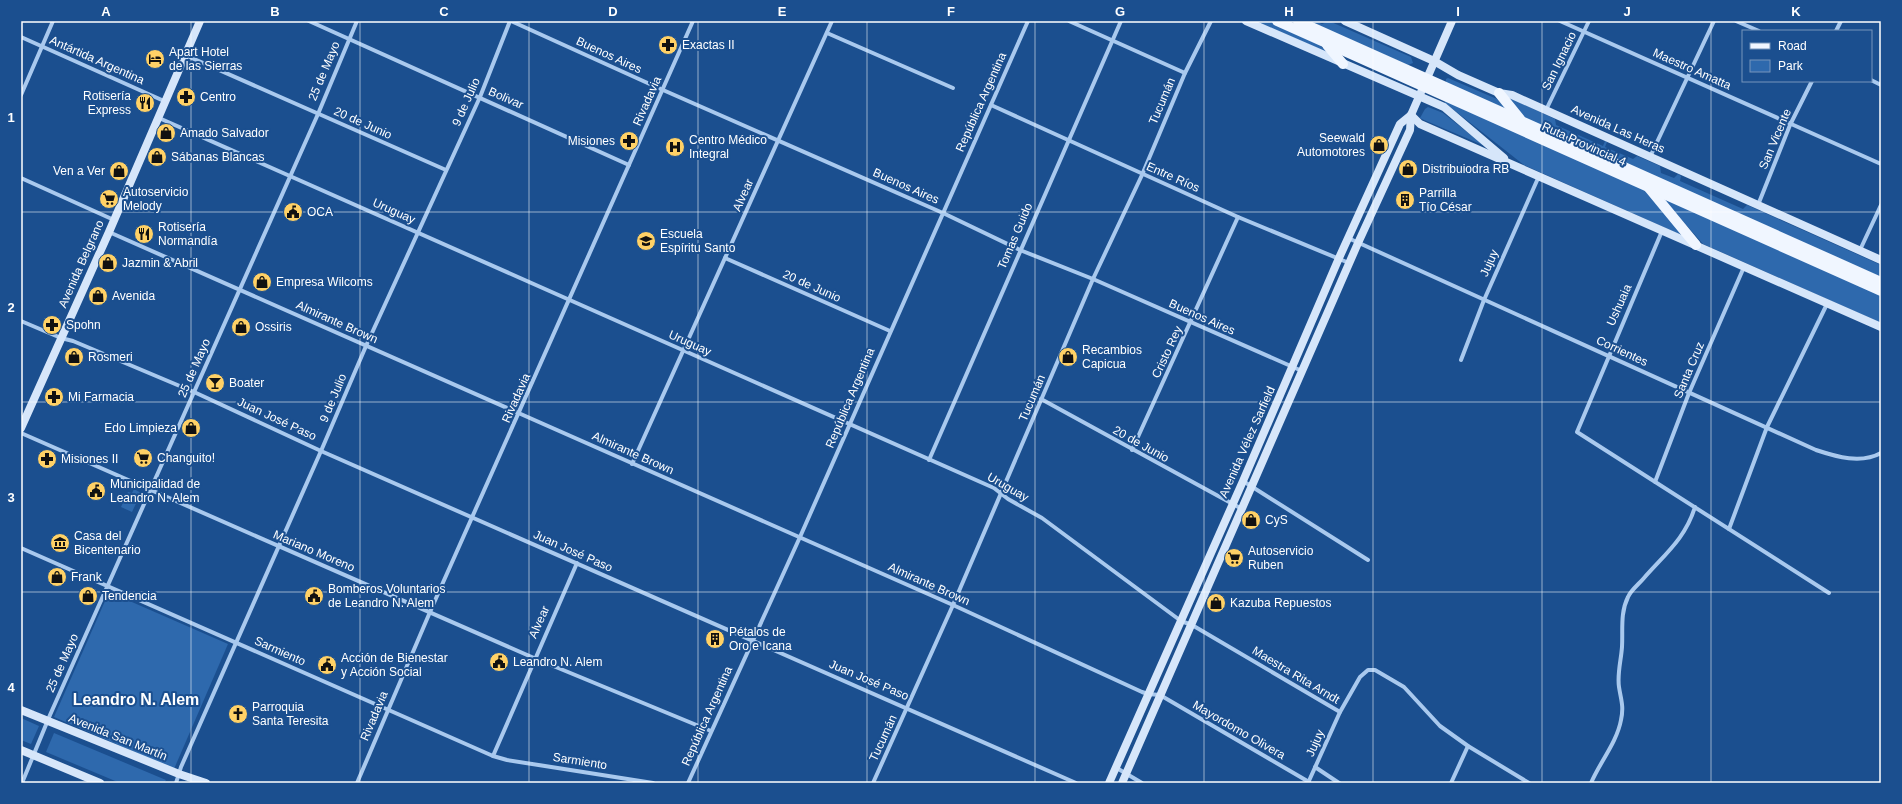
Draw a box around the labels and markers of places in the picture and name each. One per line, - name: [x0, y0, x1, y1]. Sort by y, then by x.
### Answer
- pharmacy icon: Exactas II: [657, 34, 679, 56]
- place label: Exactas II: [682, 38, 735, 52]
- place label: Apart Hotel de las Sierras: [169, 45, 242, 73]
- hotel icon: Apart Hotel de las Sierras: [144, 48, 166, 70]
- pharmacy icon: Centro: [175, 86, 197, 108]
- place label: Rotisería Express: [83, 89, 131, 117]
- place label: Centro: [200, 90, 236, 104]
- restaurant icon: Rotisería Express: [134, 92, 156, 114]
- shop icon: Amado Salvador: [155, 122, 177, 144]
- place label: Amado Salvador: [180, 126, 269, 140]
- pharmacy icon: Misiones: [618, 130, 640, 152]
- place label: Seewald Automotores: [1297, 131, 1365, 159]
- place label: Centro Médico Integral: [689, 133, 767, 161]
- place label: Misiones: [568, 134, 615, 148]
- shop icon: Seewald Automotores: [1368, 134, 1390, 156]
- hospital icon: Centro Médico Integral: [664, 136, 686, 158]
- shop icon: Sábanas Blancas: [146, 146, 168, 168]
- place label: Sábanas Blancas: [171, 150, 264, 164]
- shop icon: Distribuiodra RB: [1397, 158, 1419, 180]
- shop icon: Ven a Ver: [108, 160, 130, 182]
- place label: Distribuiodra RB: [1422, 162, 1509, 176]
- place label: Ven a Ver: [53, 164, 105, 178]
- place label: Autoservicio Melody: [123, 185, 189, 213]
- place label: Parrilla Tío César: [1419, 186, 1472, 214]
- supermarket icon: Autoservicio Melody: [98, 188, 120, 210]
- building icon: Parrilla Tío César: [1394, 189, 1416, 211]
- public building icon: OCA: [282, 201, 304, 223]
- place label: OCA: [307, 205, 333, 219]
- place label: Rotisería Normandía: [158, 220, 218, 248]
- restaurant icon: Rotisería Normandía: [133, 223, 155, 245]
- place label: Escuela Espíritu Santo: [660, 227, 736, 255]
- school or university icon: Escuela Espíritu Santo: [635, 230, 657, 252]
- shop icon: Jazmin & Abril: [97, 252, 119, 274]
- place label: Jazmin & Abril: [122, 256, 198, 270]
- shop icon: Empresa Wilcoms: [251, 271, 273, 293]
- place label: Empresa Wilcoms: [276, 275, 373, 289]
- shop icon: Avenida: [87, 285, 109, 307]
- place label: Avenida: [112, 289, 155, 303]
- pharmacy icon: Spohn: [41, 314, 63, 336]
- shop icon: Ossiris: [230, 316, 252, 338]
- place label: Spohn: [66, 318, 101, 332]
- place label: Ossiris: [255, 320, 292, 334]
- place label: Recambios Capicua: [1082, 343, 1142, 371]
- shop icon: Rosmeri: [63, 346, 85, 368]
- shop icon: Recambios Capicua: [1057, 346, 1079, 368]
- place label: Rosmeri: [88, 350, 133, 364]
- bar icon: Boater: [204, 372, 226, 394]
- place label: Boater: [229, 376, 264, 390]
- pharmacy icon: Mi Farmacia: [43, 386, 65, 408]
- place label: Mi Farmacia: [68, 390, 134, 404]
- shop icon: Edo Limpieza: [180, 417, 202, 439]
- place label: Edo Limpieza: [104, 421, 177, 435]
- supermarket icon: Changuito!: [132, 447, 154, 469]
- pharmacy icon: Misiones II: [36, 448, 58, 470]
- place label: Changuito!: [157, 451, 215, 465]
- place label: Misiones II: [61, 452, 118, 466]
- place label: Municipalidad de Leandro N. Alem: [110, 477, 200, 505]
- public building icon: Municipalidad de Leandro N. Alem: [85, 480, 107, 502]
- shop icon: CyS: [1240, 509, 1262, 531]
- place label: CyS: [1265, 513, 1288, 527]
- place label: Casa del Bicentenario: [74, 529, 141, 557]
- museum icon: Casa del Bicentenario: [49, 532, 71, 554]
- place label: Autoservicio Ruben: [1248, 544, 1314, 572]
- supermarket icon: Autoservicio Ruben: [1223, 547, 1245, 569]
- shop icon: Frank: [46, 566, 68, 588]
- place label: Frank: [71, 570, 103, 584]
- place label: Bomberos Voluntarios de Leandro N. Alem: [328, 582, 445, 610]
- shop icon: Tendencia: [77, 585, 99, 607]
- public building icon: Bomberos Voluntarios de Leandro N. Alem: [303, 585, 325, 607]
- place label: Tendencia: [102, 589, 157, 603]
- shop icon: Kazuba Repuestos: [1205, 592, 1227, 614]
- place label: Kazuba Repuestos: [1230, 596, 1331, 610]
- place label: Pétalos de Oro e Icana: [729, 625, 792, 653]
- building icon: Pétalos de Oro e Icana: [704, 628, 726, 650]
- place label: Acción de Bienestar y Acción Social: [341, 651, 448, 679]
- public building icon: Leandro N. Alem: [488, 651, 510, 673]
- public building icon: Acción de Bienestar y Acción Social: [316, 654, 338, 676]
- place label: Leandro N. Alem: [513, 655, 602, 669]
- place label: Parroquia Santa Teresita: [252, 700, 329, 728]
- church icon: Parroquia Santa Teresita: [227, 703, 249, 725]

